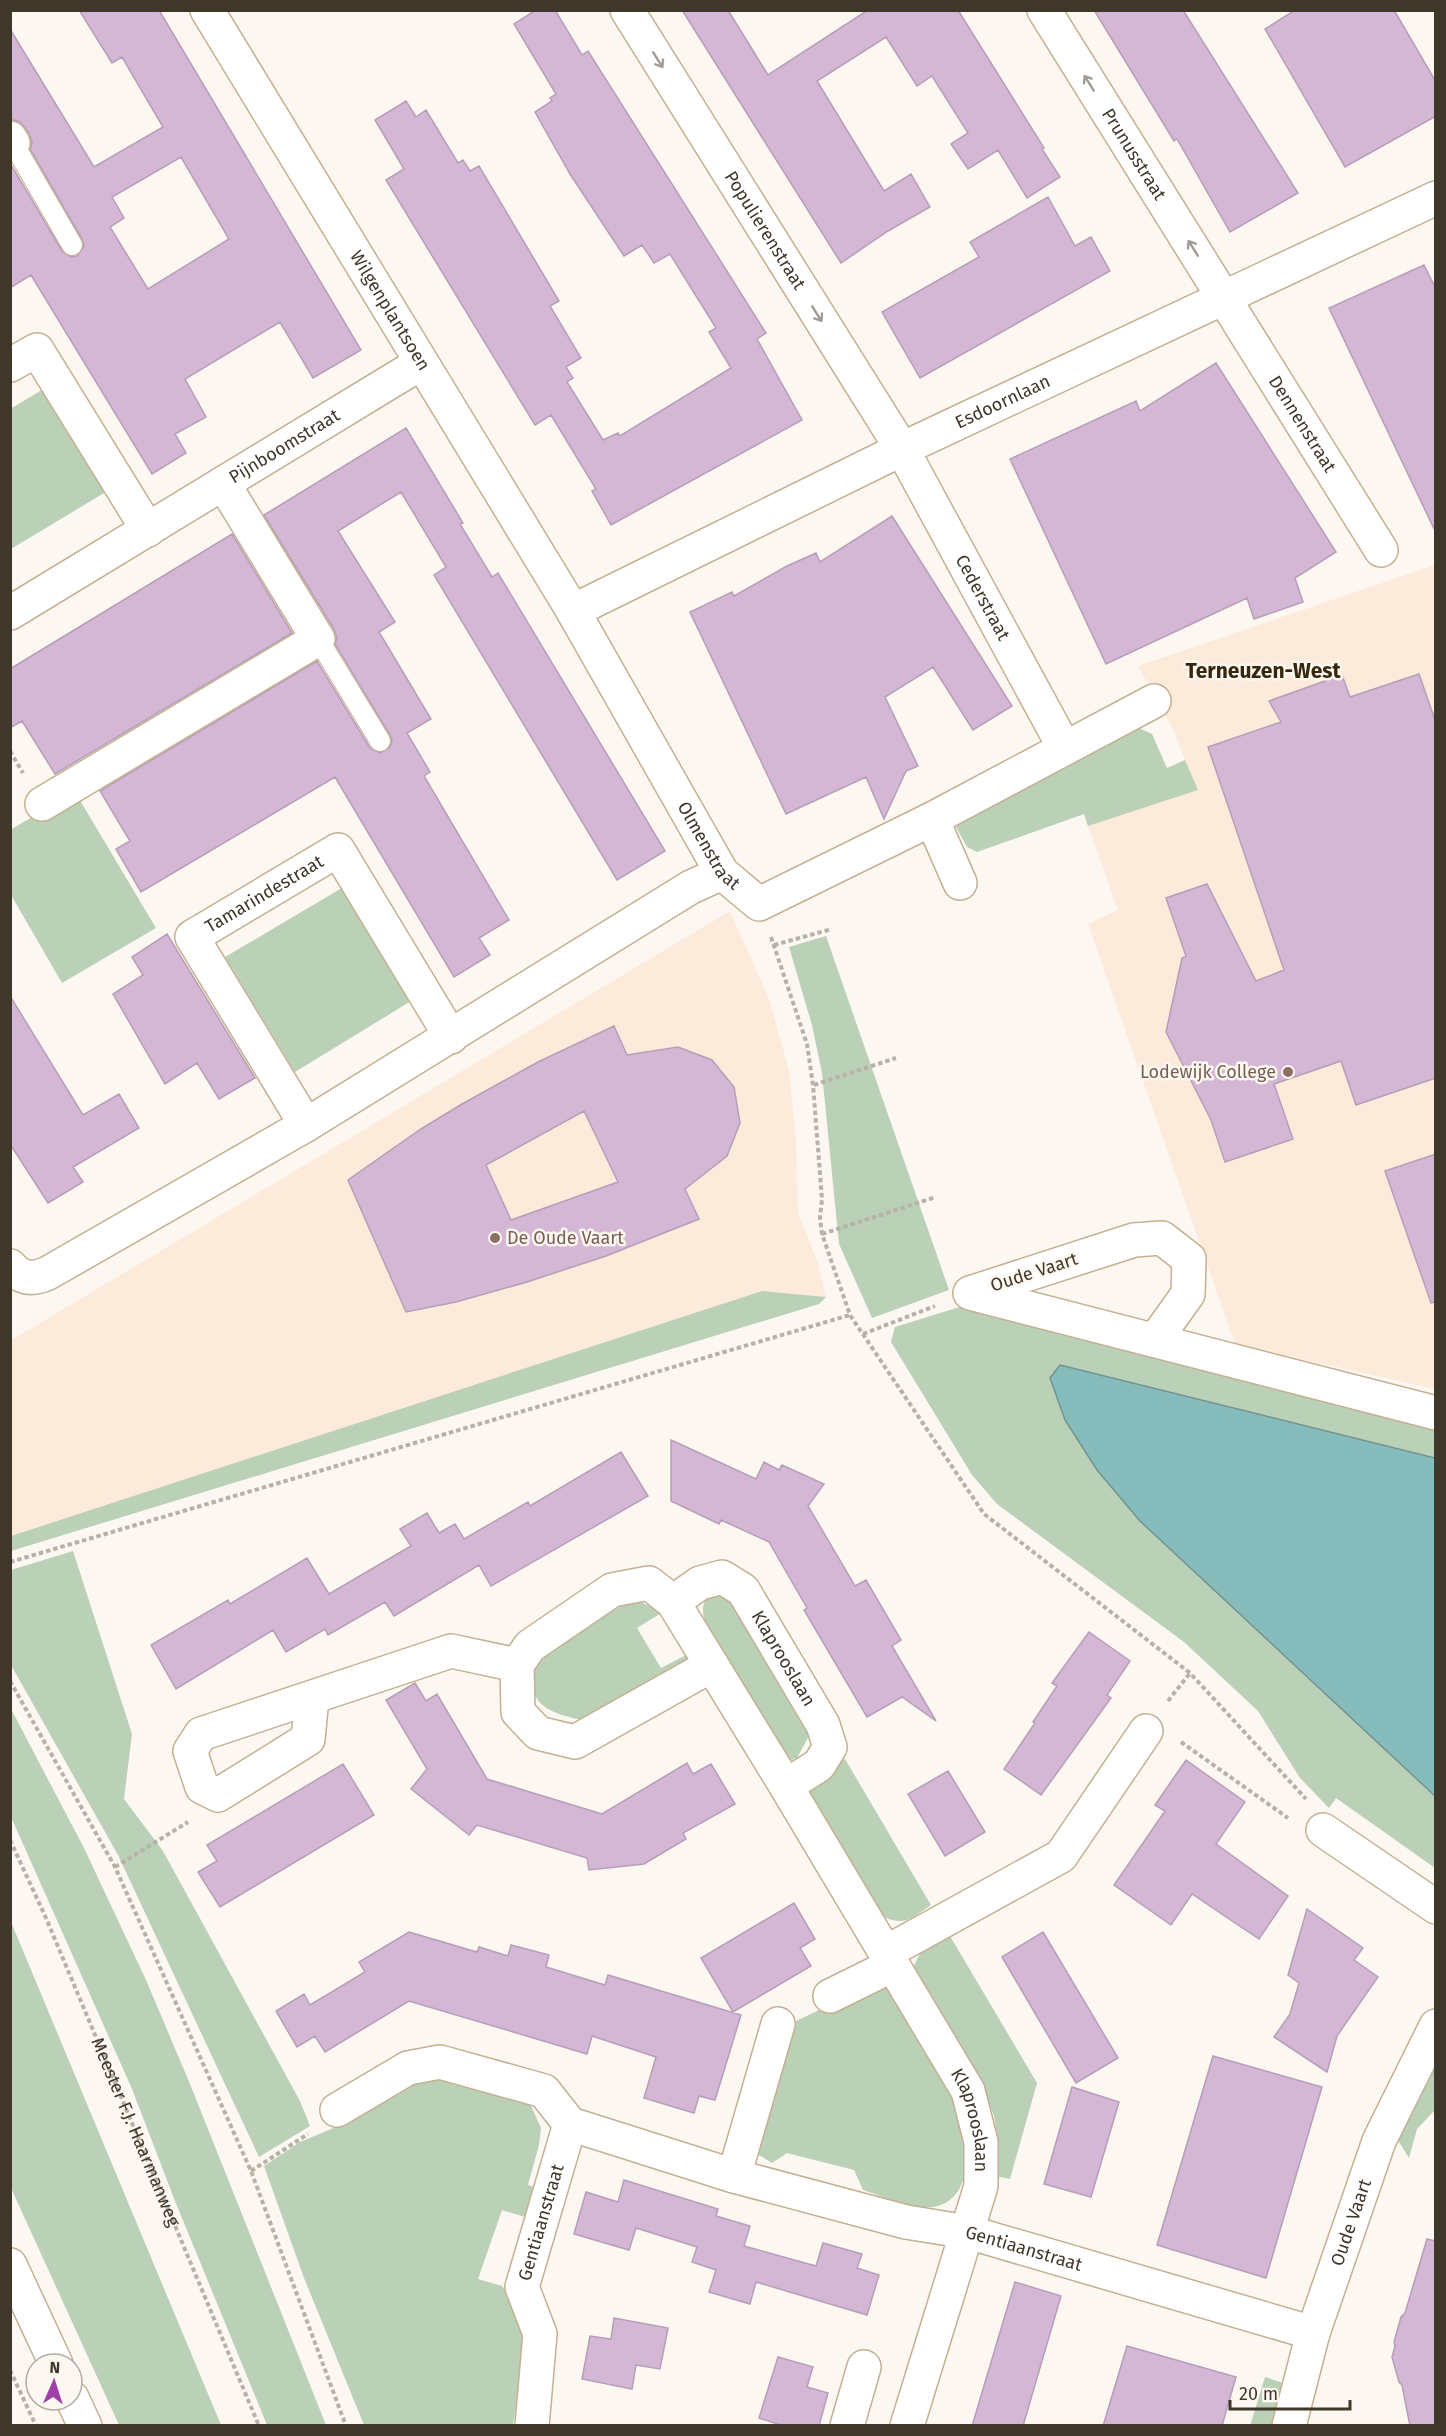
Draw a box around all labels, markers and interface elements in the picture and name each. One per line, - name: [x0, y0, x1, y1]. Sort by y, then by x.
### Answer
- one-way arrow: [652, 51, 664, 68]
- one-way arrow: [1082, 75, 1094, 92]
- street label: Prunusstraat: [1097, 104, 1171, 205]
- street label: Populierenstraat: [720, 167, 811, 294]
- one-way arrow: [1186, 240, 1198, 257]
- street label: Wilgenplantsoen: [345, 247, 435, 375]
- one-way arrow: [812, 305, 824, 322]
- street label: Esdoornlaan: [952, 370, 1054, 433]
- street label: Dennenstraat: [1264, 371, 1341, 477]
- street label: Pijnboomstraat: [225, 404, 344, 488]
- street label: Cederstraat: [951, 551, 1015, 644]
- district label: Terneuzen-West: [1185, 658, 1341, 684]
- street label: Olmenstraat: [673, 798, 745, 895]
- street label: Tamarindestraat: [201, 850, 328, 938]
- place label: Lodewijk College: [1140, 1061, 1276, 1083]
- marker: Lodewijk College: [1281, 1065, 1295, 1079]
- place label: De Oude Vaart: [507, 1227, 624, 1249]
- marker: De Oude Vaart: [488, 1231, 502, 1245]
- street label: Oude Vaart: [988, 1247, 1081, 1296]
- street label: Klaprooslaan: [747, 1607, 820, 1710]
- street label: Meester F.J. Haarmanweg: [86, 2034, 185, 2230]
- street label: Klaprooslaan: [946, 2064, 992, 2172]
- street label: Gentiaanstraat: [513, 2161, 569, 2283]
- street label: Oude Vaart: [1326, 2176, 1376, 2269]
- street label: Gentiaanstraat: [963, 2221, 1085, 2276]
- north arrow: [24, 2352, 84, 2412]
- text: N: [49, 2358, 61, 2377]
- scale bar: [1230, 2373, 1350, 2411]
- text: 20 m: [1239, 2383, 1278, 2405]

